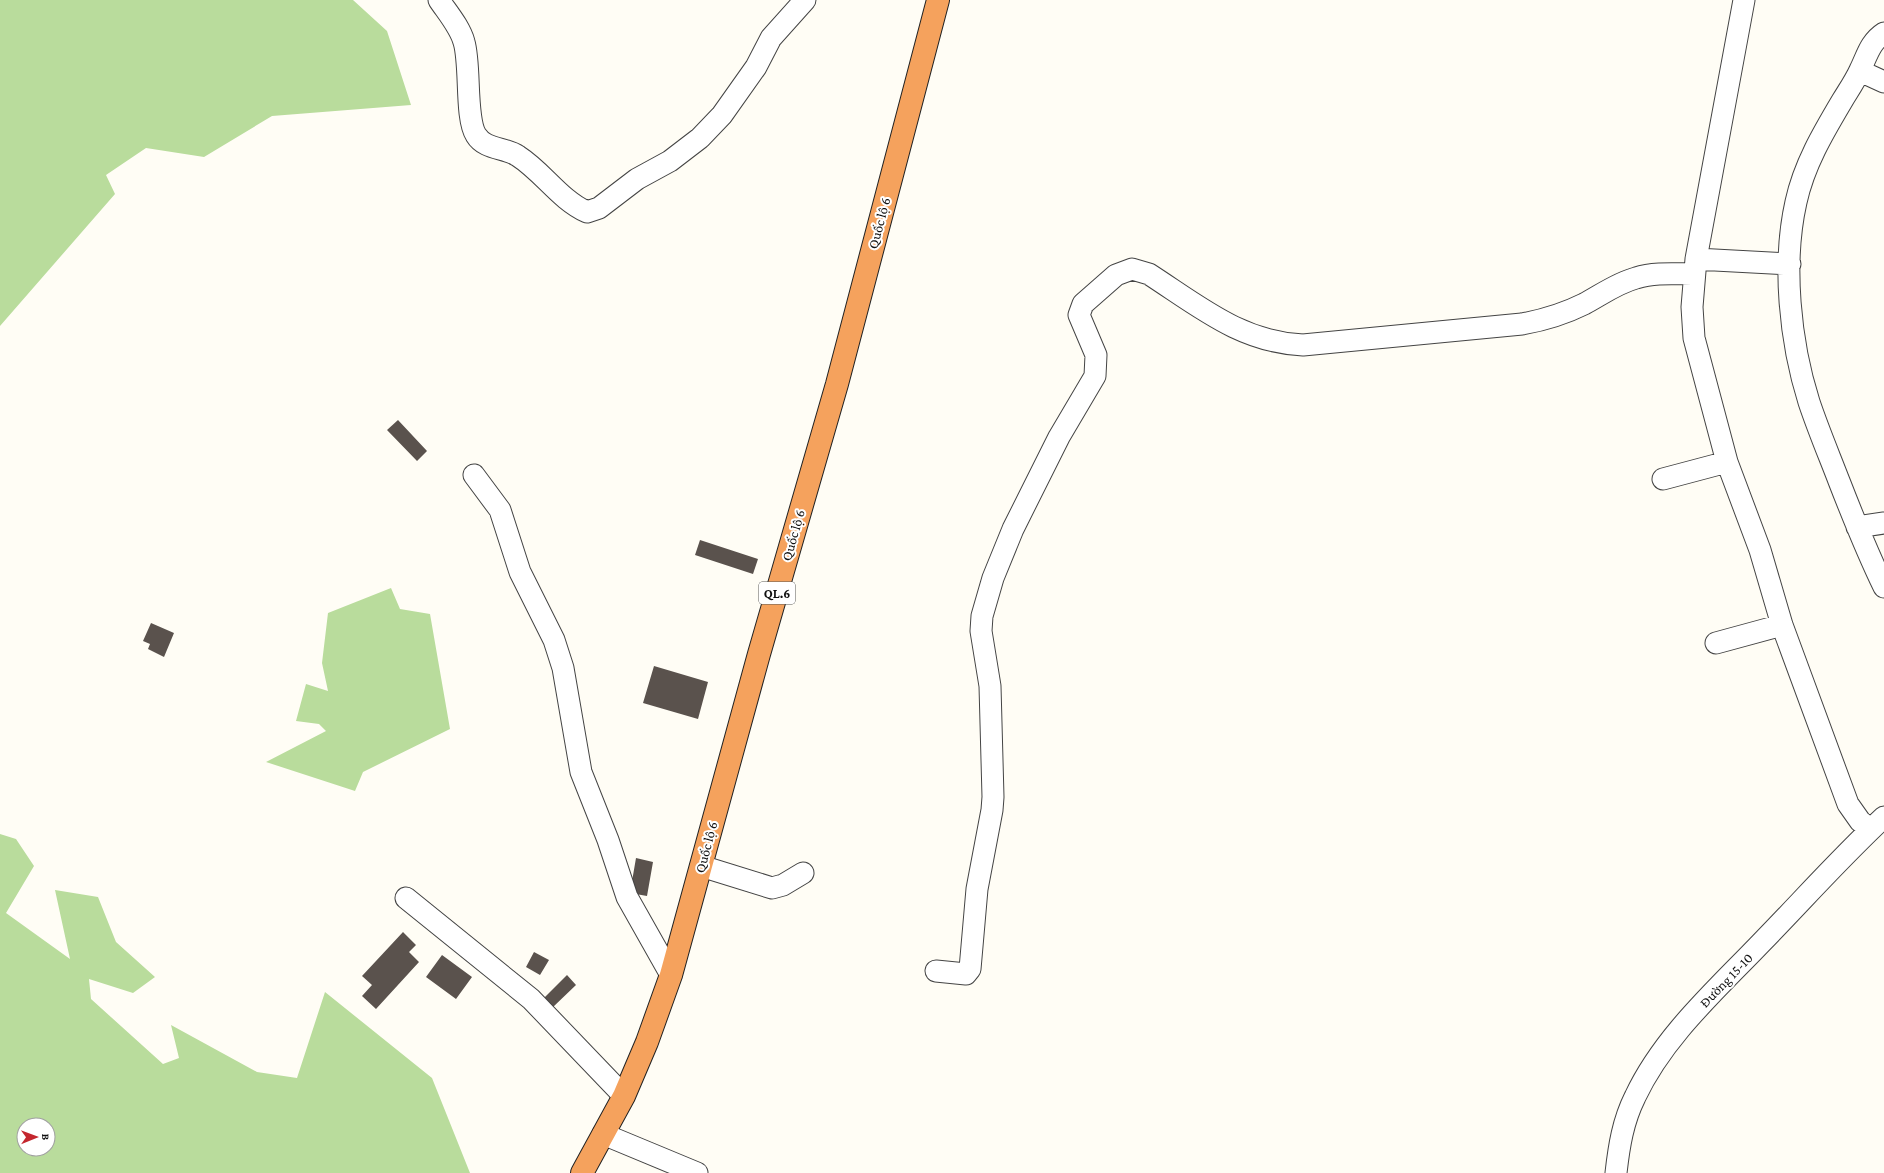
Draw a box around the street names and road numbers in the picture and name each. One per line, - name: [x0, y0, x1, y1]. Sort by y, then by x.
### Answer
- street label: Quốc lộ 6: [864, 196, 894, 250]
- street label: Quốc lộ 6: [778, 508, 808, 562]
- road number: QL.6: [759, 582, 795, 604]
- street label: Quốc lộ 6: [691, 820, 721, 874]
- street label: Đường 15-10: [1696, 949, 1756, 1010]

